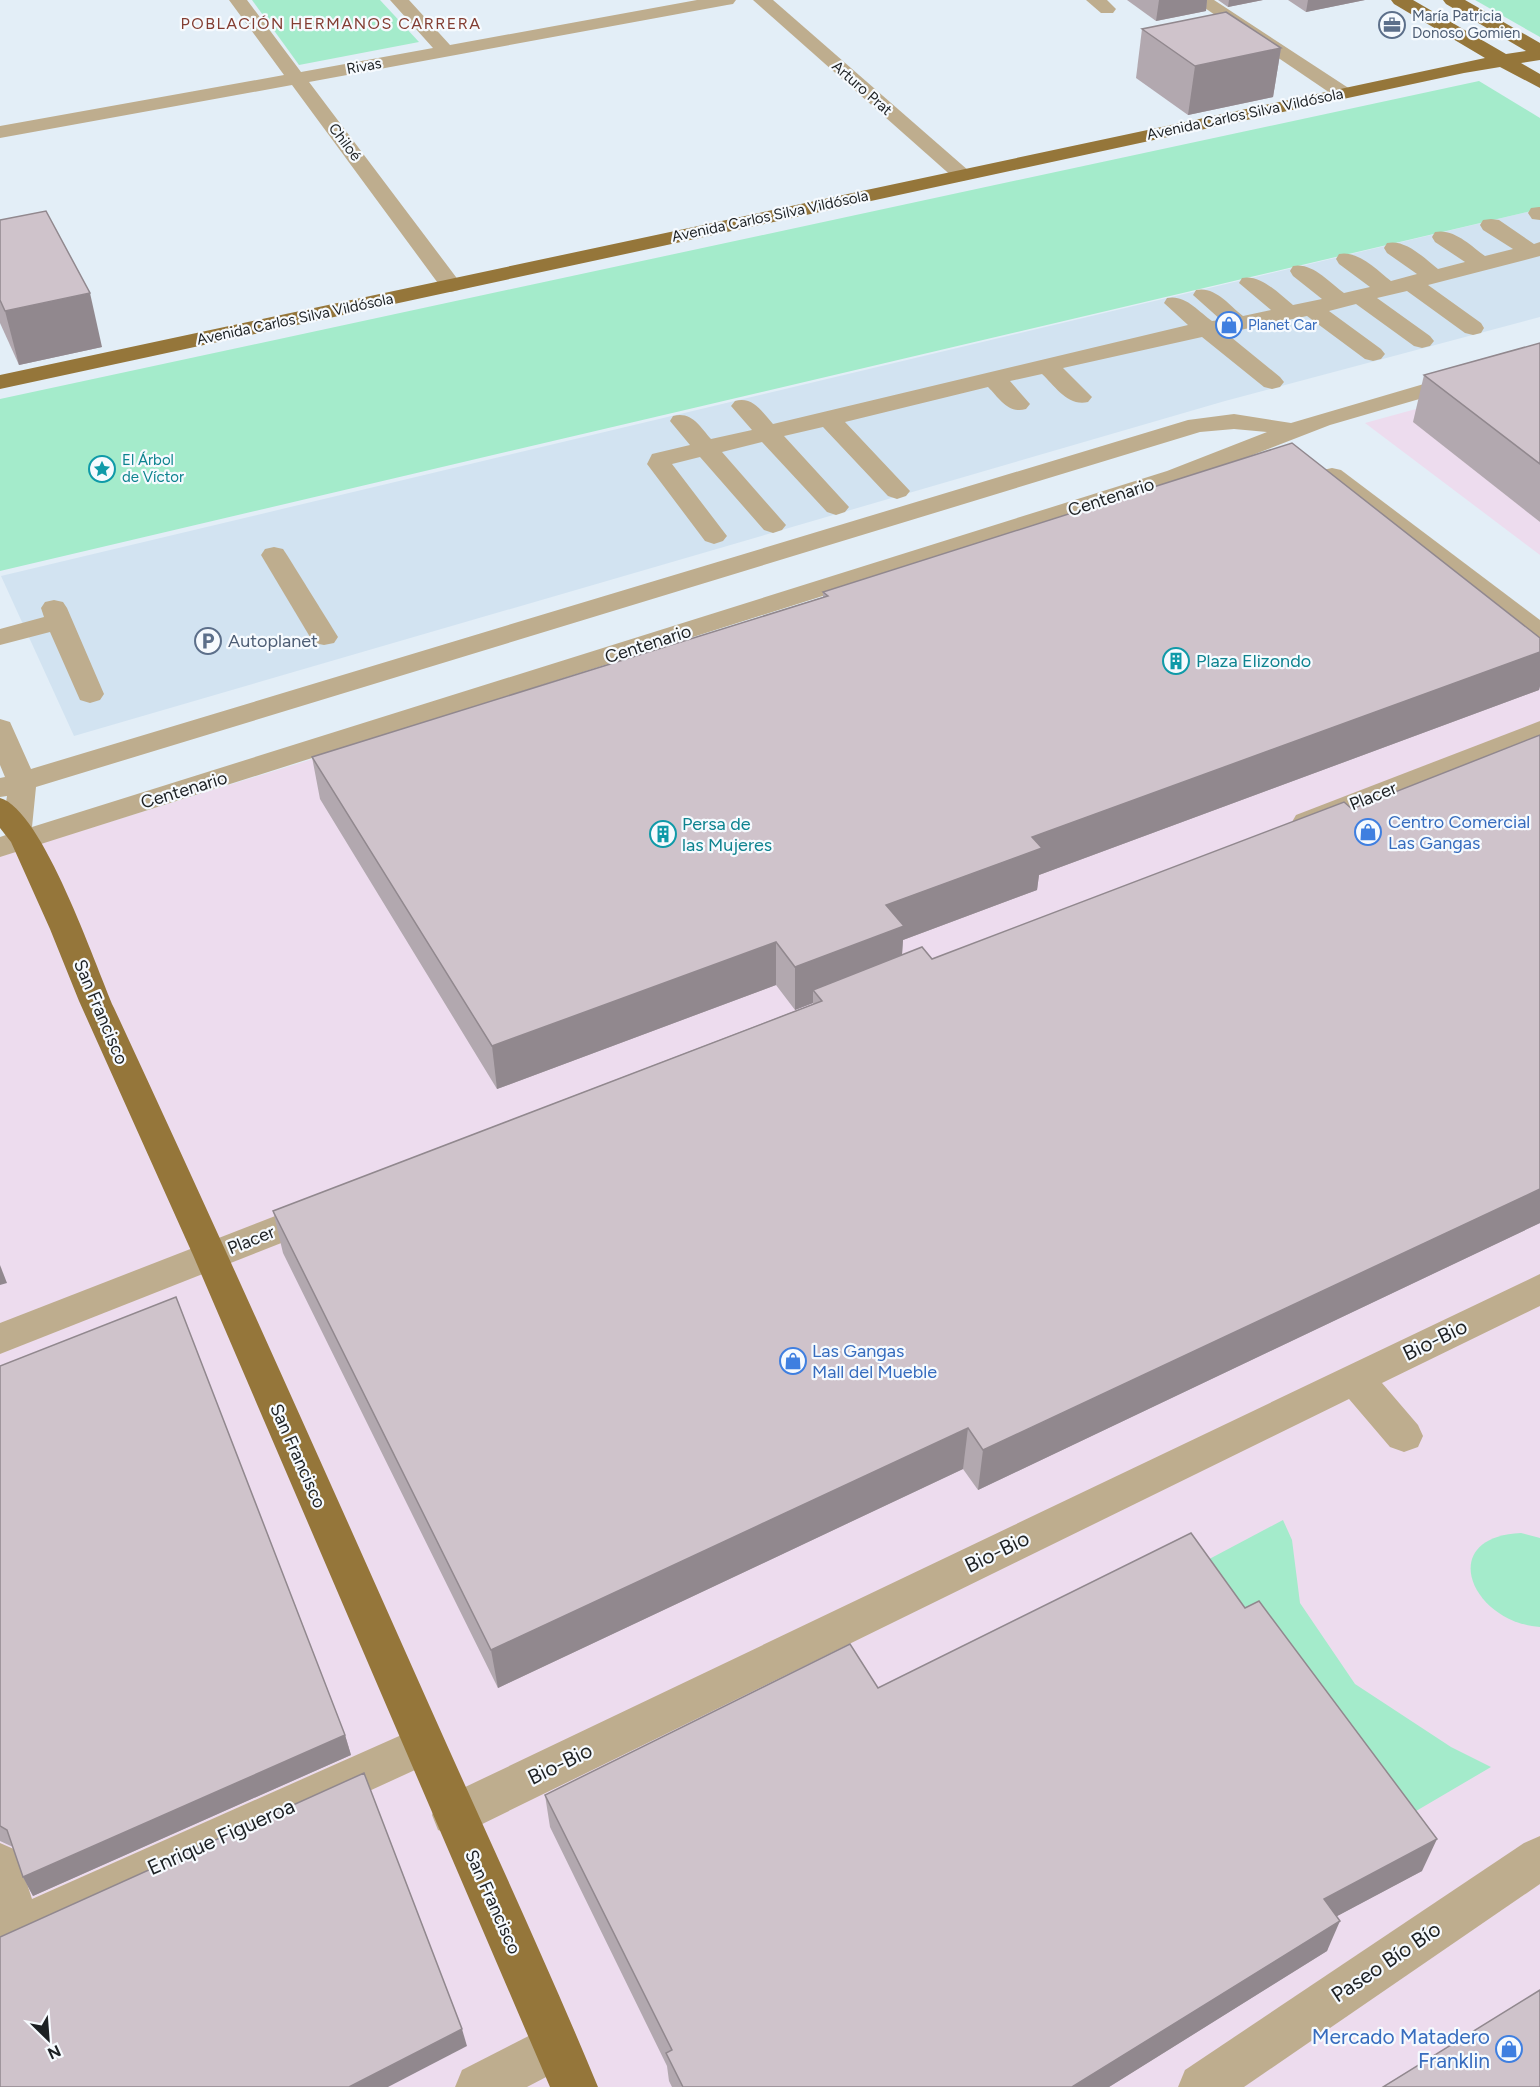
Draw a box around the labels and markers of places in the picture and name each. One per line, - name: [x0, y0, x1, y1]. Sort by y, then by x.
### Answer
- place label: María Patricia Donoso Gomien: [1412, 7, 1520, 42]
- office icon: María Patricia Donoso Gomien: [1377, 10, 1407, 40]
- shop icon: Planet Car: [1214, 310, 1244, 340]
- place label: Planet Car: [1248, 316, 1317, 334]
- place label: El Árbol de Víctor: [122, 451, 184, 486]
- place icon: El Árbol de Víctor: [87, 454, 117, 484]
- parking icon: Autoplanet: [193, 626, 223, 656]
- place label: Autoplanet: [228, 630, 318, 652]
- building icon: Plaza Elizondo: [1161, 646, 1191, 676]
- place label: Plaza Elizondo: [1196, 650, 1311, 672]
- place label: Centro Comercial Las Gangas: [1388, 811, 1530, 854]
- place label: Persa de las Mujeres: [682, 813, 772, 856]
- shop icon: Centro Comercial Las Gangas: [1353, 817, 1383, 847]
- building icon: Persa de las Mujeres: [648, 819, 678, 849]
- place label: Las Gangas Mall del Mueble: [812, 1340, 937, 1383]
- shop icon: Las Gangas Mall del Mueble: [778, 1346, 808, 1376]
- place label: Mercado Matadero Franklin: [1312, 2024, 1490, 2073]
- shop icon: Mercado Matadero Franklin: [1494, 2034, 1524, 2064]

